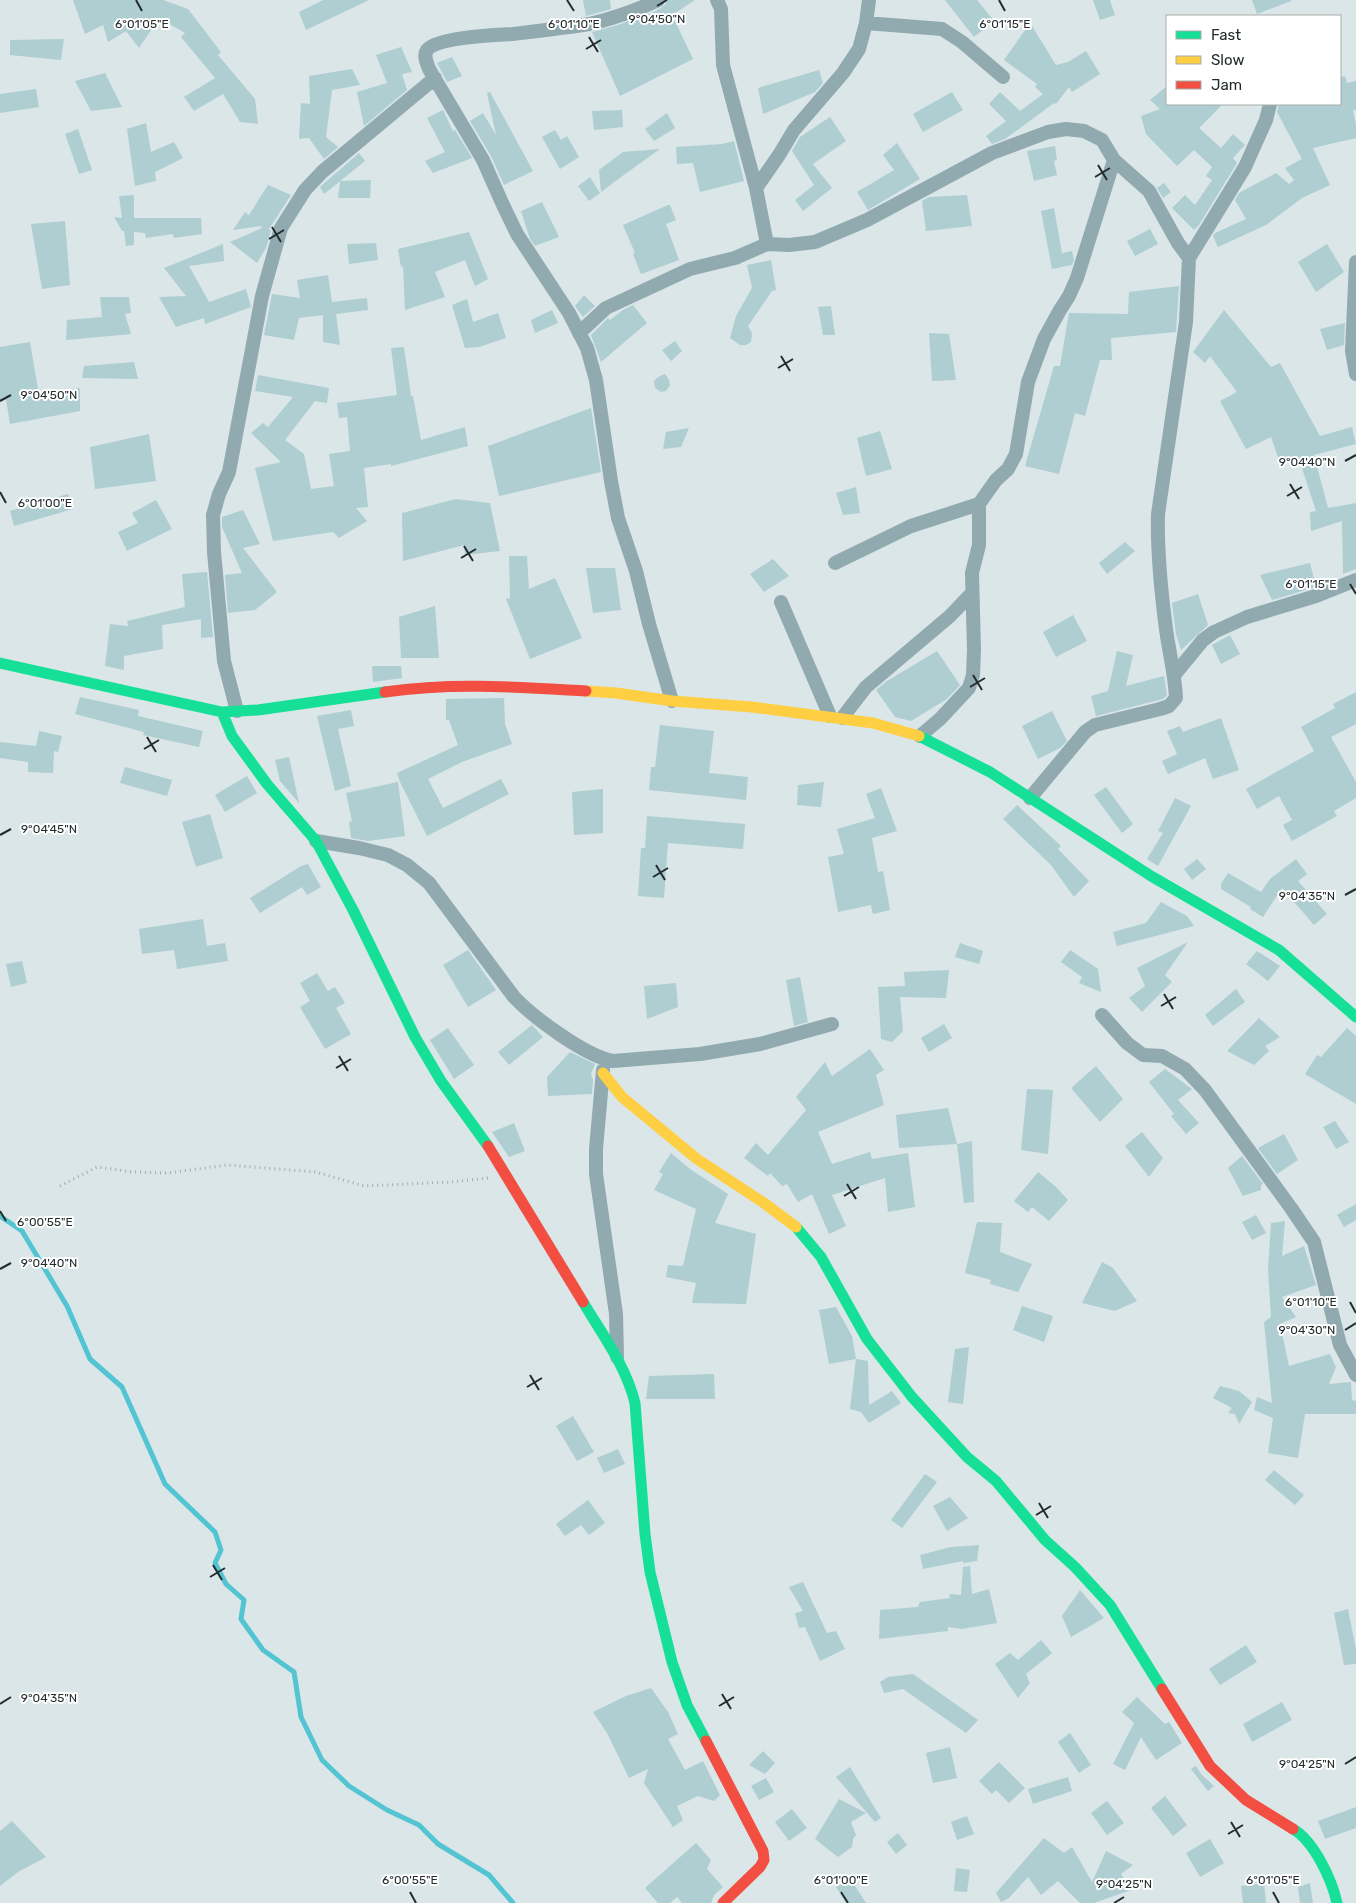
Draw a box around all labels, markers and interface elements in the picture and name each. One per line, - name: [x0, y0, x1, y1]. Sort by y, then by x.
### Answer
- text: 9°04'50"N: [629, 12, 685, 26]
- legend: [1166, 15, 1341, 105]
- text: 6°01'05"E: [115, 17, 169, 31]
- text: 6°01'10"E: [548, 17, 600, 31]
- text: 6°01'15"E: [979, 17, 1031, 31]
- text: Fast: [1211, 26, 1241, 44]
- text: Slow: [1211, 51, 1244, 69]
- text: Jam: [1211, 76, 1242, 94]
- text: 9°04'50"N: [21, 388, 77, 402]
- text: 9°04'40"N: [1279, 455, 1335, 469]
- text: 6°01'00"E: [18, 496, 72, 510]
- text: 6°01'15"E: [1285, 577, 1337, 591]
- text: 9°04'45"N: [21, 822, 77, 836]
- text: 9°04'35"N: [1279, 889, 1335, 903]
- text: 6°00'55"E: [17, 1215, 73, 1229]
- text: 9°04'40"N: [21, 1256, 77, 1270]
- text: 6°01'10"E: [1285, 1295, 1337, 1309]
- text: 9°04'30"N: [1279, 1323, 1335, 1337]
- text: 9°04'35"N: [21, 1691, 77, 1705]
- text: 9°04'25"N: [1279, 1757, 1335, 1771]
- text: 6°00'55"E: [382, 1873, 438, 1887]
- text: 6°01'00"E: [814, 1873, 868, 1887]
- text: 6°01'05"E: [1246, 1873, 1300, 1887]
- text: 9°04'25"N: [1096, 1877, 1152, 1891]

